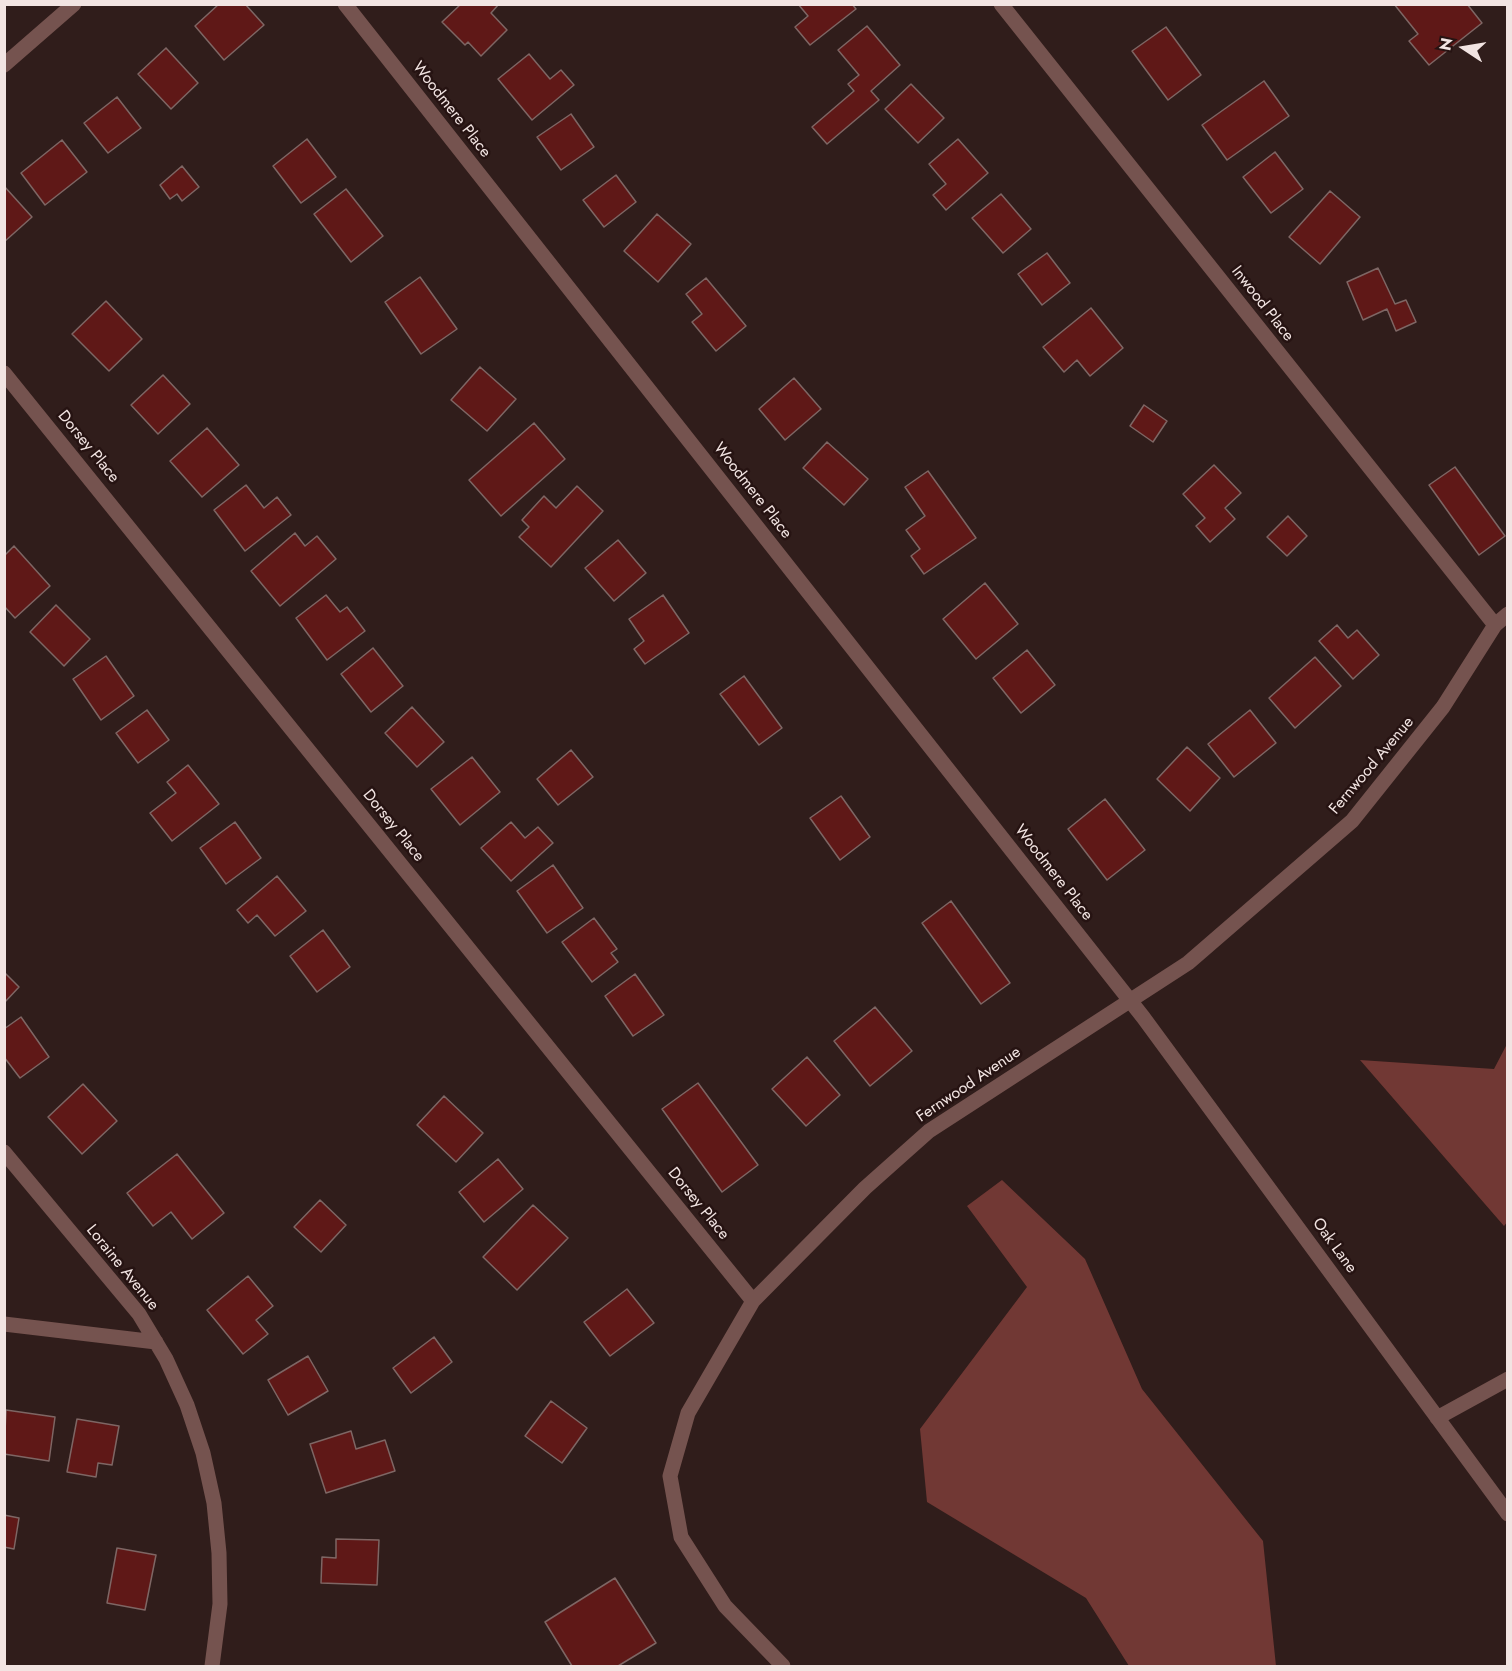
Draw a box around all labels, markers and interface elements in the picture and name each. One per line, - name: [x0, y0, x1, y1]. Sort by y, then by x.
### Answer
- north arrow: [1434, 18, 1494, 78]
- text: N: [1433, 36, 1458, 53]
- street label: Woodmere Place: [408, 58, 494, 162]
- street label: Inwood Place: [1227, 263, 1297, 345]
- street label: Dorsey Place: [53, 407, 123, 487]
- street label: Woodmere Place: [709, 439, 795, 543]
- street label: Fernwood Avenue: [1326, 713, 1418, 819]
- street label: Dorsey Place: [358, 786, 428, 866]
- street label: Woodmere Place: [1010, 821, 1096, 925]
- street label: Fernwood Avenue: [913, 1043, 1025, 1127]
- street label: Dorsey Place: [663, 1164, 733, 1244]
- street label: Oak Lane: [1308, 1215, 1360, 1277]
- street label: Loraine Avenue: [82, 1221, 162, 1315]

